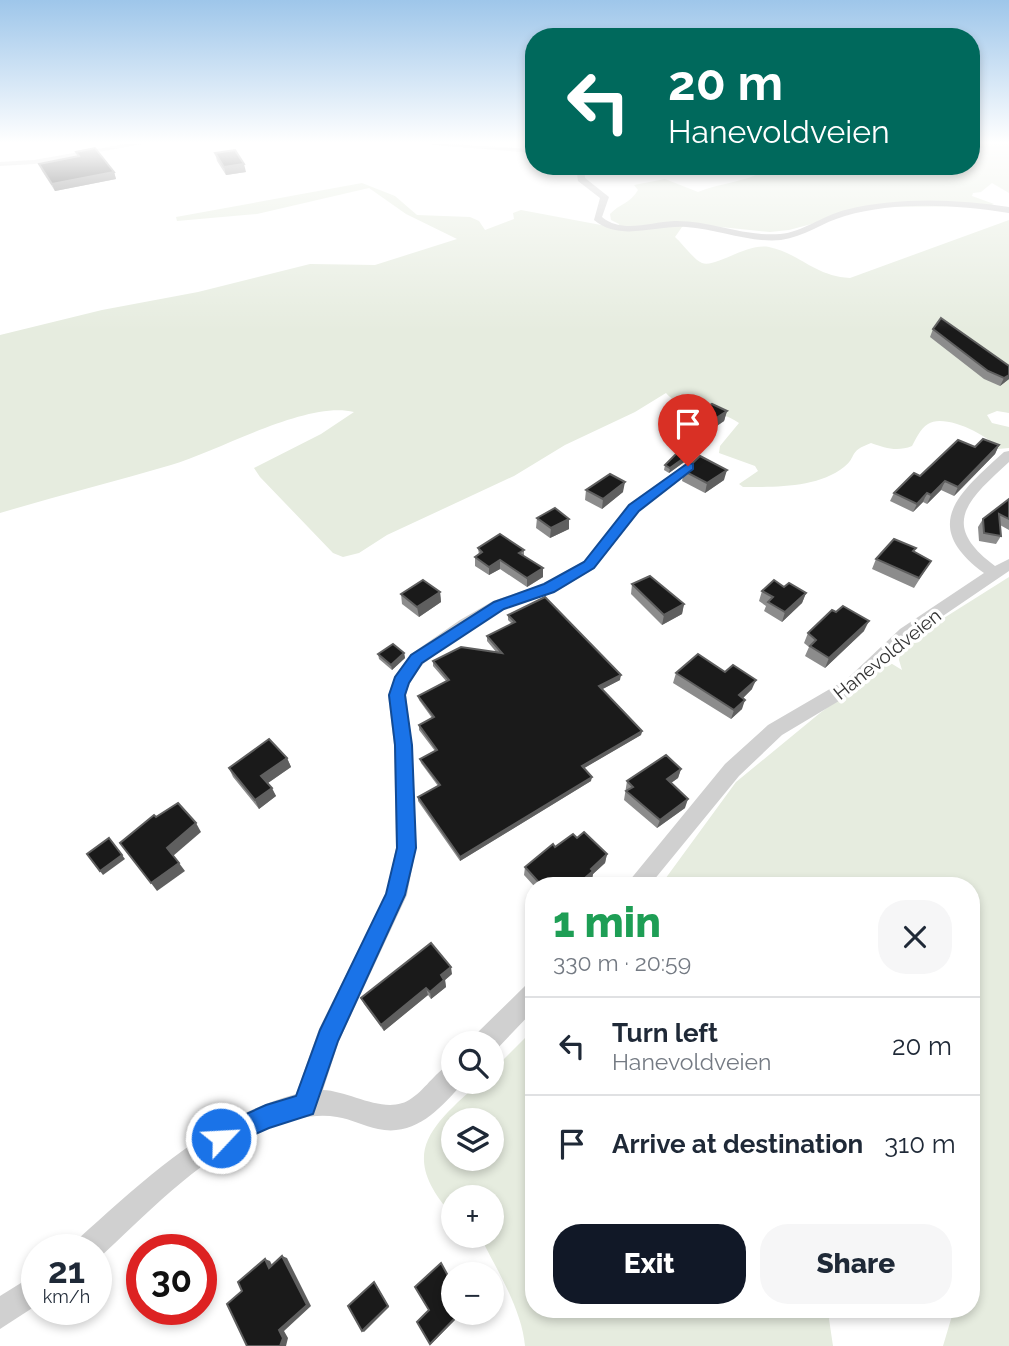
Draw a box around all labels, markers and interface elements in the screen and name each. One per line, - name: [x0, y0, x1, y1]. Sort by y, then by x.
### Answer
- text: 20 m: [668, 54, 783, 111]
- icon: left: [553, 56, 644, 147]
- text: Hanevoldveien: [668, 113, 890, 150]
- pin: [658, 394, 718, 466]
- icon: arrive: [669, 405, 707, 443]
- street label: Hanevoldveien: [829, 604, 945, 704]
- text: 1 min: [553, 898, 661, 947]
- button: close: [878, 900, 952, 974]
- text: 330 m · 20:59: [553, 949, 691, 976]
- text: Turn left: [612, 1018, 718, 1048]
- icon: left: [553, 1027, 591, 1065]
- map controls: [441, 1031, 504, 1325]
- button: search: [441, 1031, 504, 1094]
- text: 20 m: [892, 1031, 952, 1061]
- text: Hanevoldveien: [612, 1048, 771, 1075]
- position arrow: [184, 1101, 258, 1175]
- button: layers: [441, 1108, 504, 1171]
- icon: arrive: [553, 1125, 591, 1163]
- text: Arrive at destination: [612, 1129, 863, 1159]
- text: 310 m: [884, 1129, 956, 1159]
- button: +: [441, 1185, 504, 1248]
- button: Exit: [553, 1224, 746, 1304]
- button: Share: [760, 1224, 952, 1304]
- speed limit sign: 30: [126, 1234, 217, 1325]
- text: 21: [48, 1250, 85, 1291]
- button: −: [441, 1262, 504, 1325]
- text: km/h: [43, 1286, 90, 1307]

